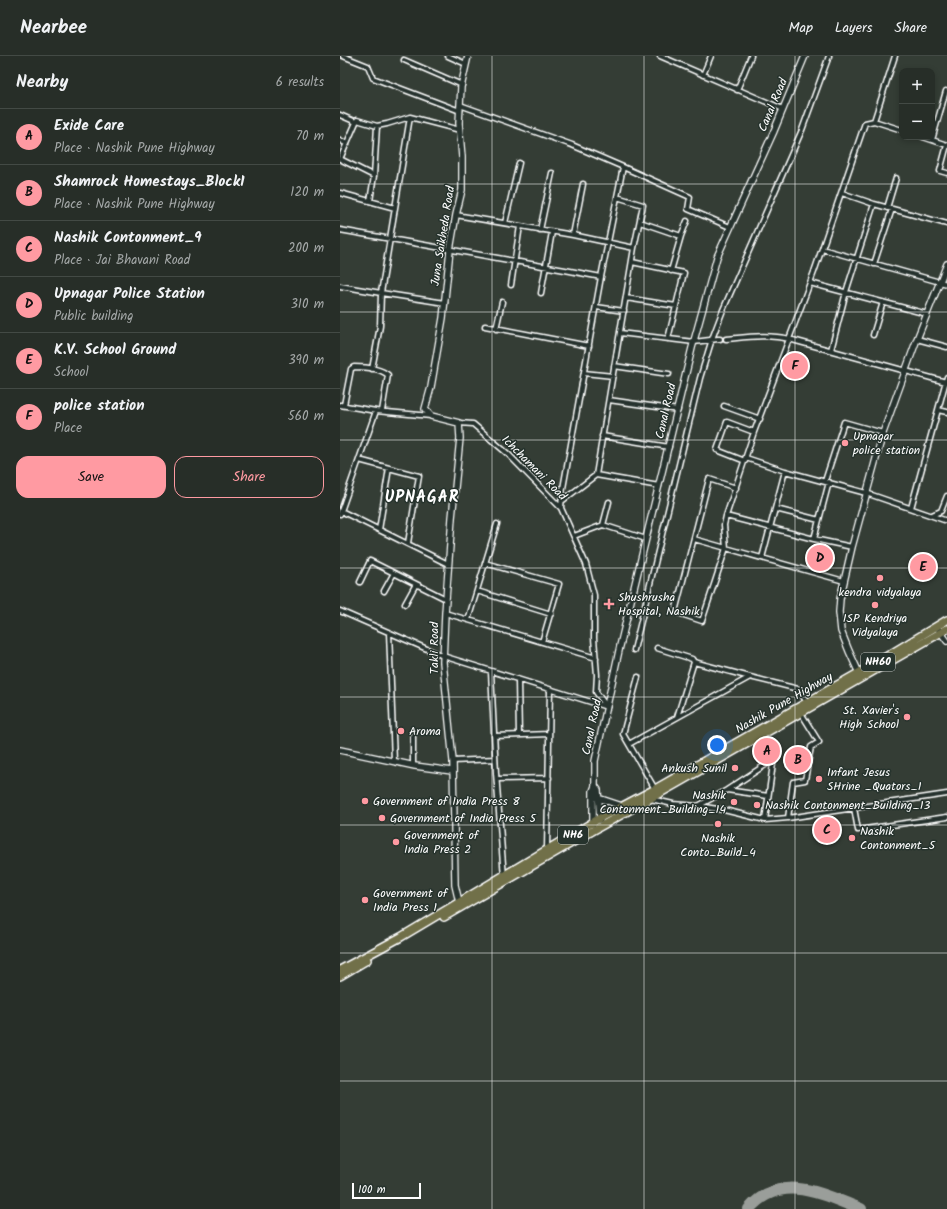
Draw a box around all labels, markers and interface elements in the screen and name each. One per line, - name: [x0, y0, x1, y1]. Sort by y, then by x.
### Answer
- text: Nearbee: [20, 13, 87, 43]
- text: Map: [789, 17, 813, 39]
- text: Layers: [835, 17, 873, 39]
- text: Share: [895, 17, 927, 39]
- map controls: [899, 68, 935, 140]
- button: +: [899, 68, 935, 104]
- text: Nearby: [16, 69, 68, 96]
- text: 6 results: [276, 72, 324, 93]
- street label: Canal Road: [753, 74, 793, 135]
- button: −: [899, 104, 935, 140]
- text: Exide Care: [54, 114, 124, 138]
- text: A: [25, 126, 33, 147]
- text: 70 m: [296, 126, 324, 147]
- text: Place · Nashik Pune Highway: [54, 138, 215, 159]
- text: Shamrock Homestays_Block1: [54, 170, 245, 194]
- text: B: [25, 182, 33, 203]
- text: 120 m: [290, 182, 324, 203]
- street label: Juna Saikheda Road: [426, 184, 460, 287]
- text: Place · Nashik Pune Highway: [54, 194, 215, 215]
- text: Nashik Contonment_9: [54, 226, 202, 250]
- text: C: [25, 238, 33, 259]
- text: 200 m: [288, 238, 324, 259]
- text: Place · Jai Bhavani Road: [54, 250, 190, 271]
- text: Upnagar Police Station: [54, 282, 205, 306]
- text: D: [25, 294, 33, 315]
- text: 310 m: [290, 294, 324, 315]
- text: Public building: [54, 306, 133, 327]
- text: K.V. School Ground: [54, 338, 176, 362]
- text: E: [25, 350, 33, 371]
- text: 390 m: [288, 350, 324, 371]
- pin: F: [782, 351, 808, 381]
- text: School: [54, 362, 89, 383]
- street label: Canal Road: [650, 380, 682, 441]
- text: police station: [54, 394, 144, 418]
- text: F: [25, 406, 33, 427]
- text: 560 m: [288, 406, 324, 427]
- text: Place: [54, 418, 82, 439]
- place label: Upnagar police station: [852, 427, 920, 460]
- street label: Ichchamani Road: [497, 431, 572, 506]
- marker: Upnagar police station: [840, 438, 850, 448]
- button: Save: [16, 456, 166, 498]
- button: Share: [174, 456, 324, 498]
- district label: UPNAGAR: [385, 485, 459, 510]
- pin: D: [807, 543, 833, 573]
- pin: E: [910, 552, 936, 582]
- marker: kendra vidyalaya: [875, 573, 885, 583]
- place label: kendra vidyalaya: [839, 583, 922, 602]
- place label: Shushrusha Hospital, Nashik: [618, 588, 700, 621]
- marker: Shushrusha Hospital, Nashik: [603, 598, 615, 610]
- marker: ISP Kendriya Vidyalaya: [870, 600, 880, 610]
- place label: ISP Kendriya Vidyalaya: [843, 609, 908, 642]
- street label: Takli Road: [425, 621, 444, 674]
- road number: NH60: [861, 653, 895, 671]
- street label: Nashik Pune Highway: [732, 667, 837, 739]
- street label: Canal Road: [577, 696, 607, 757]
- place label: St. Xavier's High School: [839, 701, 899, 734]
- marker: St. Xavier's High School: [902, 712, 912, 722]
- place label: Aroma: [409, 722, 441, 741]
- marker: Aroma: [396, 726, 406, 736]
- your location: [707, 735, 727, 755]
- pin: A: [754, 736, 780, 766]
- pin: B: [785, 745, 811, 775]
- place label: Ankush Sunil: [661, 759, 727, 778]
- marker: Ankush Sunil: [730, 763, 740, 773]
- place label: Infant Jesus SHrine _Quators_1: [827, 763, 922, 796]
- marker: Infant Jesus SHrine _Quators_1: [814, 774, 824, 784]
- place label: Nashik Contonment_Building_14: [599, 786, 726, 819]
- place label: Government of India Press 8: [373, 792, 520, 811]
- marker: Government of India Press 8: [360, 796, 370, 806]
- place label: Nashik Contonment_Building_13: [765, 796, 931, 815]
- marker: Nashik Contonment_Building_14: [729, 797, 739, 807]
- marker: Nashik Contonment_Building_13: [752, 800, 762, 810]
- place label: Government of India Press 5: [390, 809, 537, 828]
- marker: Government of India Press 5: [377, 813, 387, 823]
- pin: C: [814, 815, 840, 845]
- marker: Nashik Conto_Build_4: [713, 819, 723, 829]
- place label: Nashik Contonment_5: [860, 822, 937, 855]
- place label: Government of India Press 2: [404, 826, 480, 859]
- road number: NH6: [558, 826, 588, 844]
- place label: Nashik Conto_Build_4: [680, 829, 756, 862]
- marker: Nashik Contonment_5: [847, 833, 857, 843]
- marker: Government of India Press 2: [391, 837, 401, 847]
- place label: Government of India Press 1: [373, 884, 449, 917]
- marker: Government of India Press 1: [360, 895, 370, 905]
- scale bar: [352, 1181, 421, 1200]
- text: 100 m: [358, 1181, 386, 1199]

